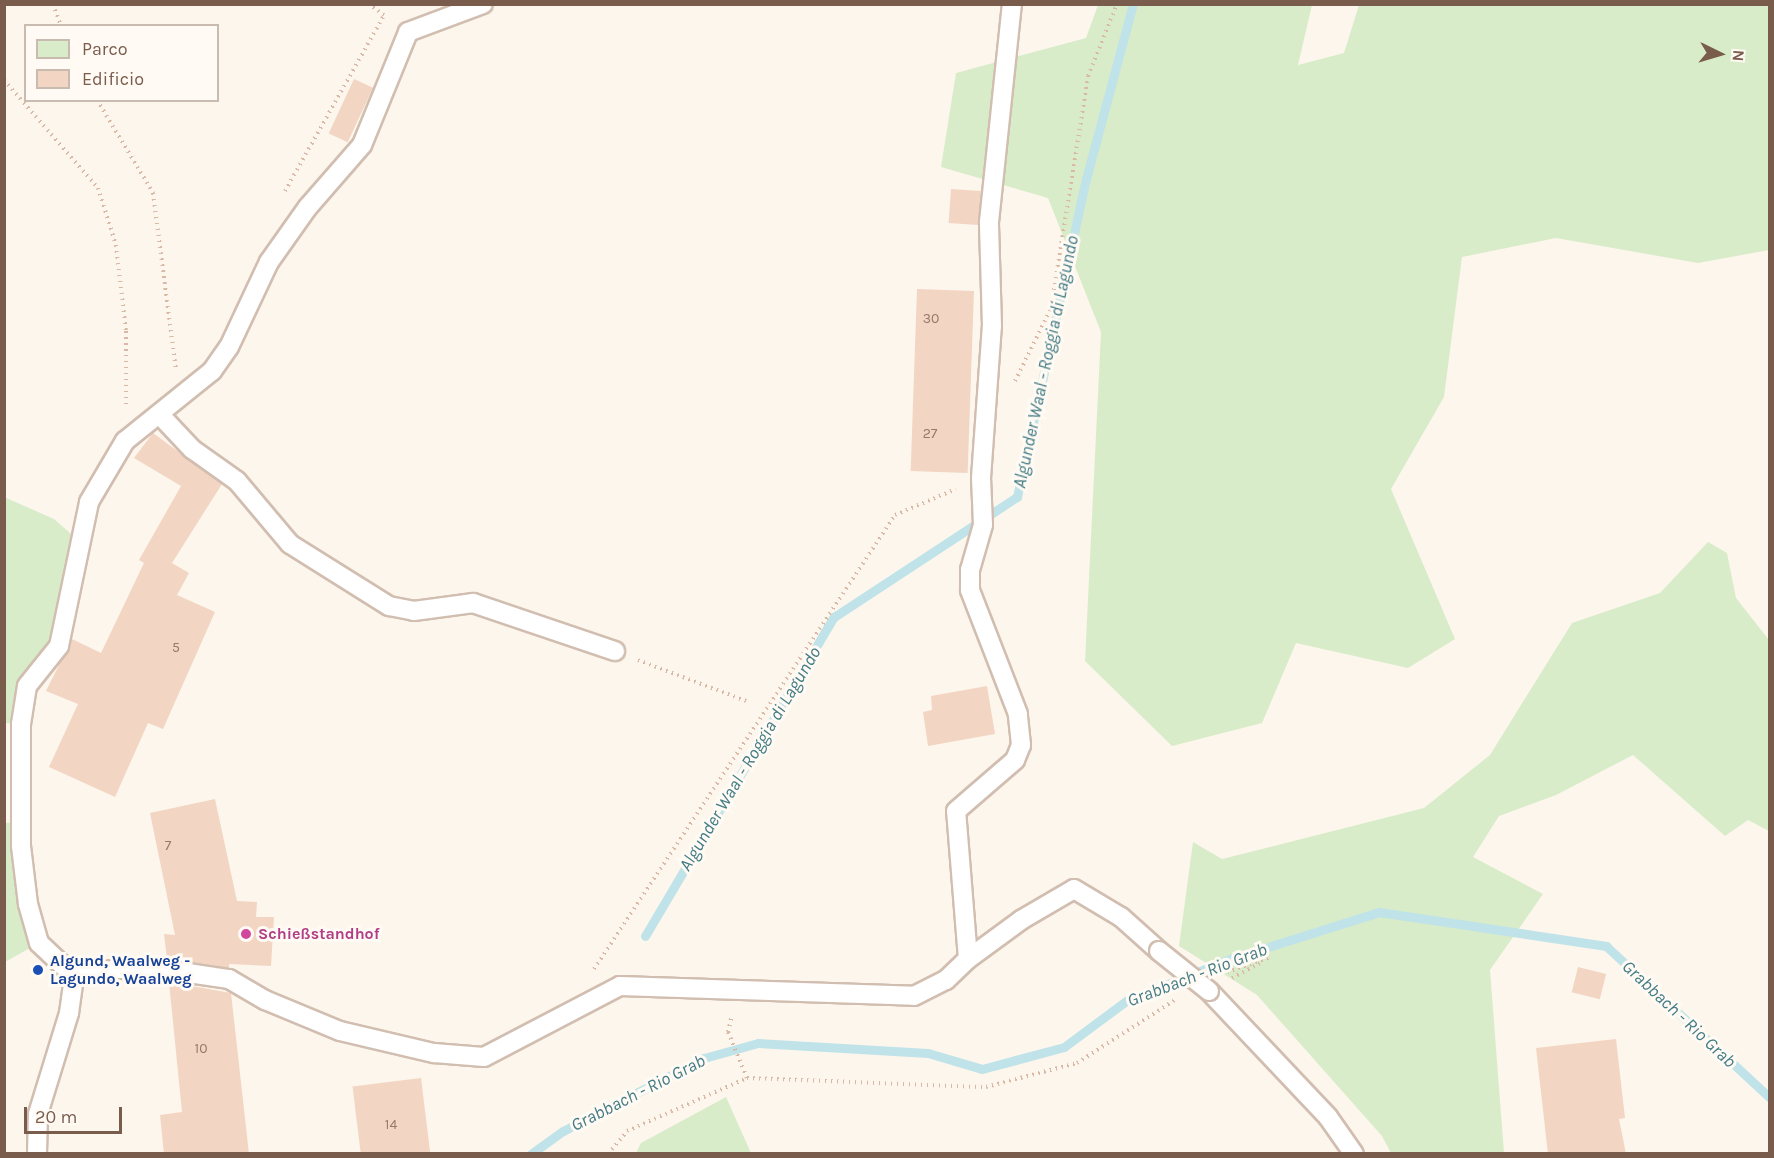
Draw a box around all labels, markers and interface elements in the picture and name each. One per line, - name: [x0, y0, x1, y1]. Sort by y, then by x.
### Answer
- legend: [24, 24, 219, 102]
- north arrow: [1690, 24, 1750, 84]
- text: Parco: [82, 38, 128, 60]
- text: N: [1728, 49, 1748, 62]
- text: Edificio: [82, 68, 144, 90]
- water label: Algunder Waal - Roggia di Lagundo: [1009, 234, 1083, 490]
- house number: 30: [923, 311, 939, 327]
- house number: 27: [923, 426, 937, 442]
- house number: 5: [172, 640, 180, 656]
- water label: Algunder Waal - Roggia di Lagundo: [674, 643, 826, 875]
- house number: 7: [165, 838, 171, 854]
- place label: Schießstandhof: [258, 924, 380, 944]
- marker: Schießstandhof: [239, 927, 253, 941]
- water label: Grabbach - Rio Grab: [1124, 938, 1270, 1012]
- place label: Algund, Waalweg - Lagundo, Waalweg: [50, 951, 192, 989]
- water label: Grabbach - Rio Grab: [1618, 956, 1740, 1072]
- marker: Algund, Waalweg - Lagundo, Waalweg: [31, 963, 45, 977]
- house number: 10: [195, 1041, 207, 1057]
- water label: Grabbach - Rio Grab: [567, 1050, 709, 1136]
- scale bar: [27, 1095, 124, 1133]
- text: 20 m: [35, 1106, 77, 1128]
- house number: 14: [385, 1117, 397, 1133]

